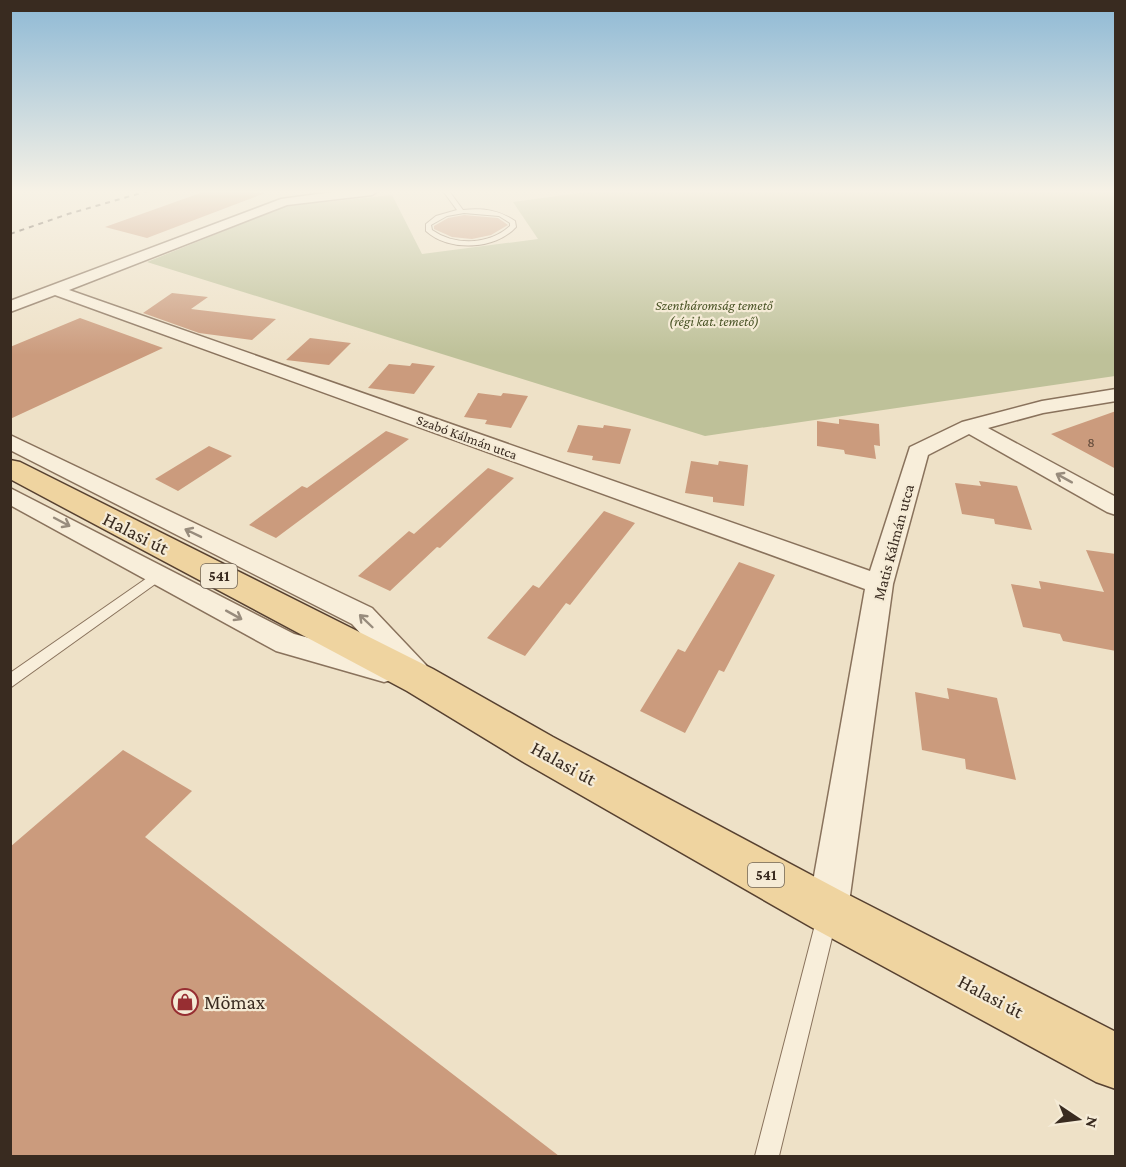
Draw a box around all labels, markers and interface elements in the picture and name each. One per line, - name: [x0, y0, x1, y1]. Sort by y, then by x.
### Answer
- park label: Szentháromság temető (régi kat. temető): [655, 297, 774, 330]
- street label: Szabó Kálmán utca: [414, 411, 520, 463]
- house number: 8: [1087, 434, 1095, 450]
- one-way arrow: [1056, 472, 1073, 484]
- street label: Matis Kálmán utca: [870, 482, 917, 602]
- street label: Halasi út: [99, 507, 173, 559]
- one-way arrow: [53, 516, 70, 528]
- one-way arrow: [185, 526, 203, 538]
- road number: 541: [201, 564, 237, 588]
- one-way arrow: [225, 609, 242, 621]
- one-way arrow: [359, 614, 374, 628]
- street label: Halasi út: [528, 736, 601, 790]
- road number: 541: [748, 863, 784, 887]
- street label: Halasi út: [955, 970, 1028, 1023]
- shop icon: Mömax: [170, 987, 200, 1017]
- place label: Mömax: [204, 991, 266, 1013]
- north arrow: [1048, 1089, 1108, 1149]
- text: N: [1083, 1115, 1102, 1130]

